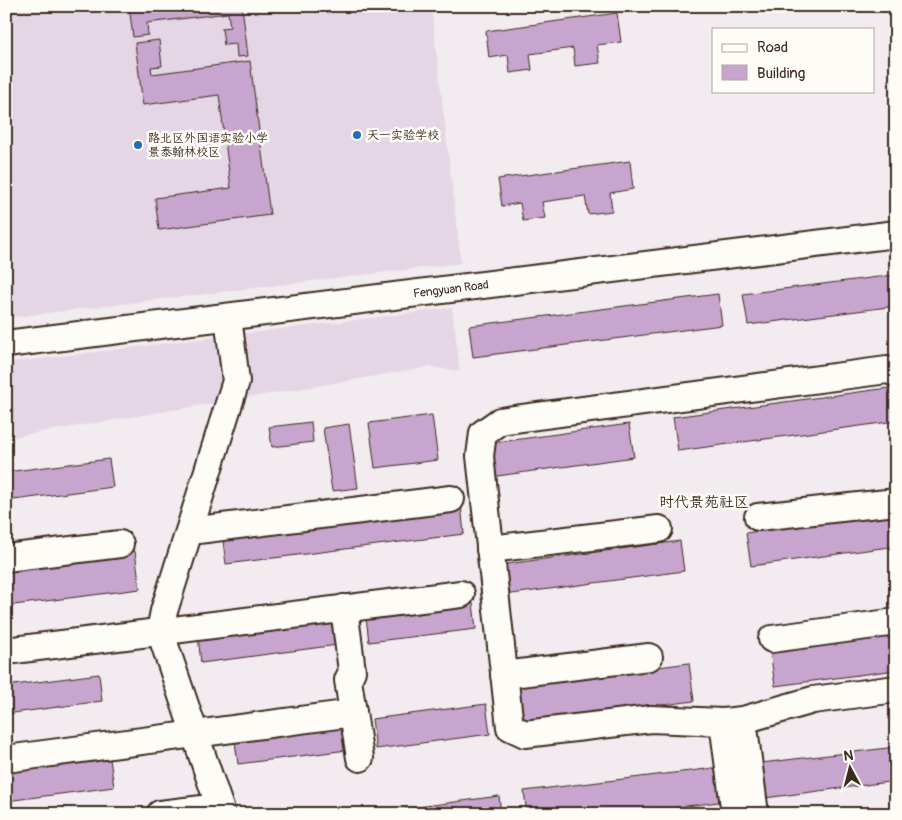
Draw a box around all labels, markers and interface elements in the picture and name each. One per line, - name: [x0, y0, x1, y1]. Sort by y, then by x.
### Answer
- legend: [712, 28, 874, 92]
- text: Road: [757, 38, 788, 57]
- text: Building: [757, 64, 805, 83]
- place label: 天一实验学校: [367, 128, 439, 143]
- marker: 天一实验学校: [351, 129, 363, 141]
- place label: 路北区外国语实验小学 景泰翰林校区: [148, 131, 268, 160]
- marker: 路北区外国语实验小学 景泰翰林校区: [132, 139, 144, 151]
- street label: Fengyuan Road: [412, 277, 490, 302]
- district label: 时代景苑社区: [659, 493, 749, 512]
- north arrow: [824, 742, 874, 792]
- text: N: [843, 747, 854, 765]

